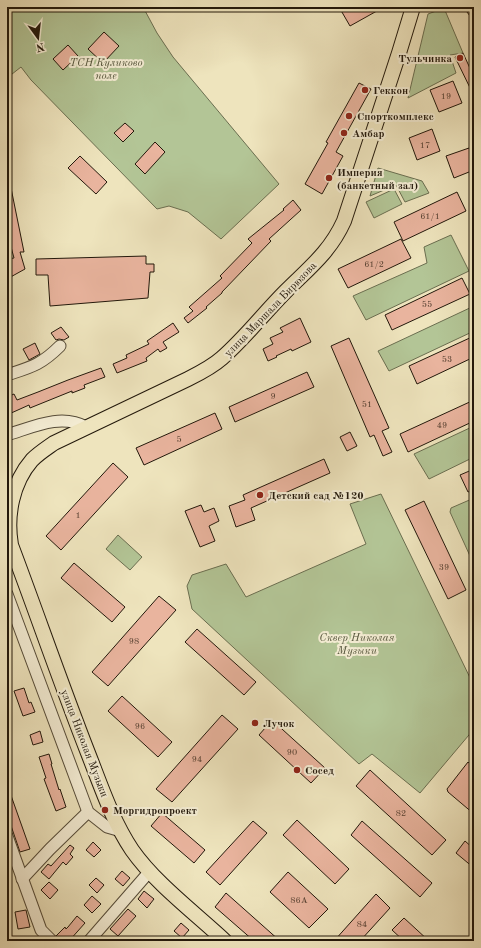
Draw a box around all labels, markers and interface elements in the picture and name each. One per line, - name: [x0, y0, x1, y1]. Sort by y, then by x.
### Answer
- north arrow: [18, 18, 58, 58]
- text: N: [34, 40, 46, 53]
- marker: Тульчинка: [455, 53, 465, 63]
- place label: Тульчинка: [398, 54, 452, 65]
- park label: ТСН Куликово поле: [69, 58, 143, 82]
- marker: Геккон: [360, 85, 370, 95]
- place label: Геккон: [373, 86, 408, 97]
- house number: 19: [441, 92, 451, 101]
- marker: Спорткомплекс: [344, 111, 354, 121]
- place label: Спорткомплекс: [357, 112, 434, 123]
- marker: Амбар: [339, 128, 349, 138]
- place label: Амбар: [352, 129, 385, 140]
- house number: 17: [420, 141, 430, 150]
- place label: Империя (банкетный зал): [337, 168, 418, 192]
- marker: Империя (банкетный зал): [324, 173, 334, 183]
- house number: 61/1: [420, 212, 440, 221]
- street label: улица Маршала Бирюзова: [223, 260, 320, 360]
- house number: 61/2: [364, 260, 384, 269]
- house number: 55: [422, 300, 432, 309]
- house number: 53: [442, 355, 452, 364]
- house number: 9: [270, 392, 276, 401]
- house number: 51: [362, 400, 372, 409]
- house number: 49: [437, 421, 447, 430]
- house number: 5: [176, 435, 182, 444]
- marker: Детский сад №120: [255, 490, 265, 500]
- place label: Детский сад №120: [268, 491, 364, 502]
- house number: 1: [75, 511, 81, 520]
- house number: 39: [439, 563, 449, 572]
- park label: Сквер Николая Музыки: [319, 633, 395, 657]
- house number: 98: [129, 637, 139, 646]
- street label: улица Николая Музыки: [58, 688, 109, 799]
- marker: Лучок: [250, 718, 260, 728]
- place label: Лучок: [263, 719, 295, 730]
- house number: 96: [135, 722, 145, 731]
- house number: 90: [287, 748, 297, 757]
- house number: 94: [192, 755, 202, 764]
- marker: Сосед: [292, 765, 302, 775]
- place label: Сосед: [305, 766, 334, 777]
- marker: Моргидропроект: [100, 805, 110, 815]
- place label: Моргидропроект: [113, 806, 197, 817]
- house number: 82: [396, 809, 406, 818]
- house number: 86А: [290, 896, 308, 905]
- house number: 84: [357, 920, 367, 929]

